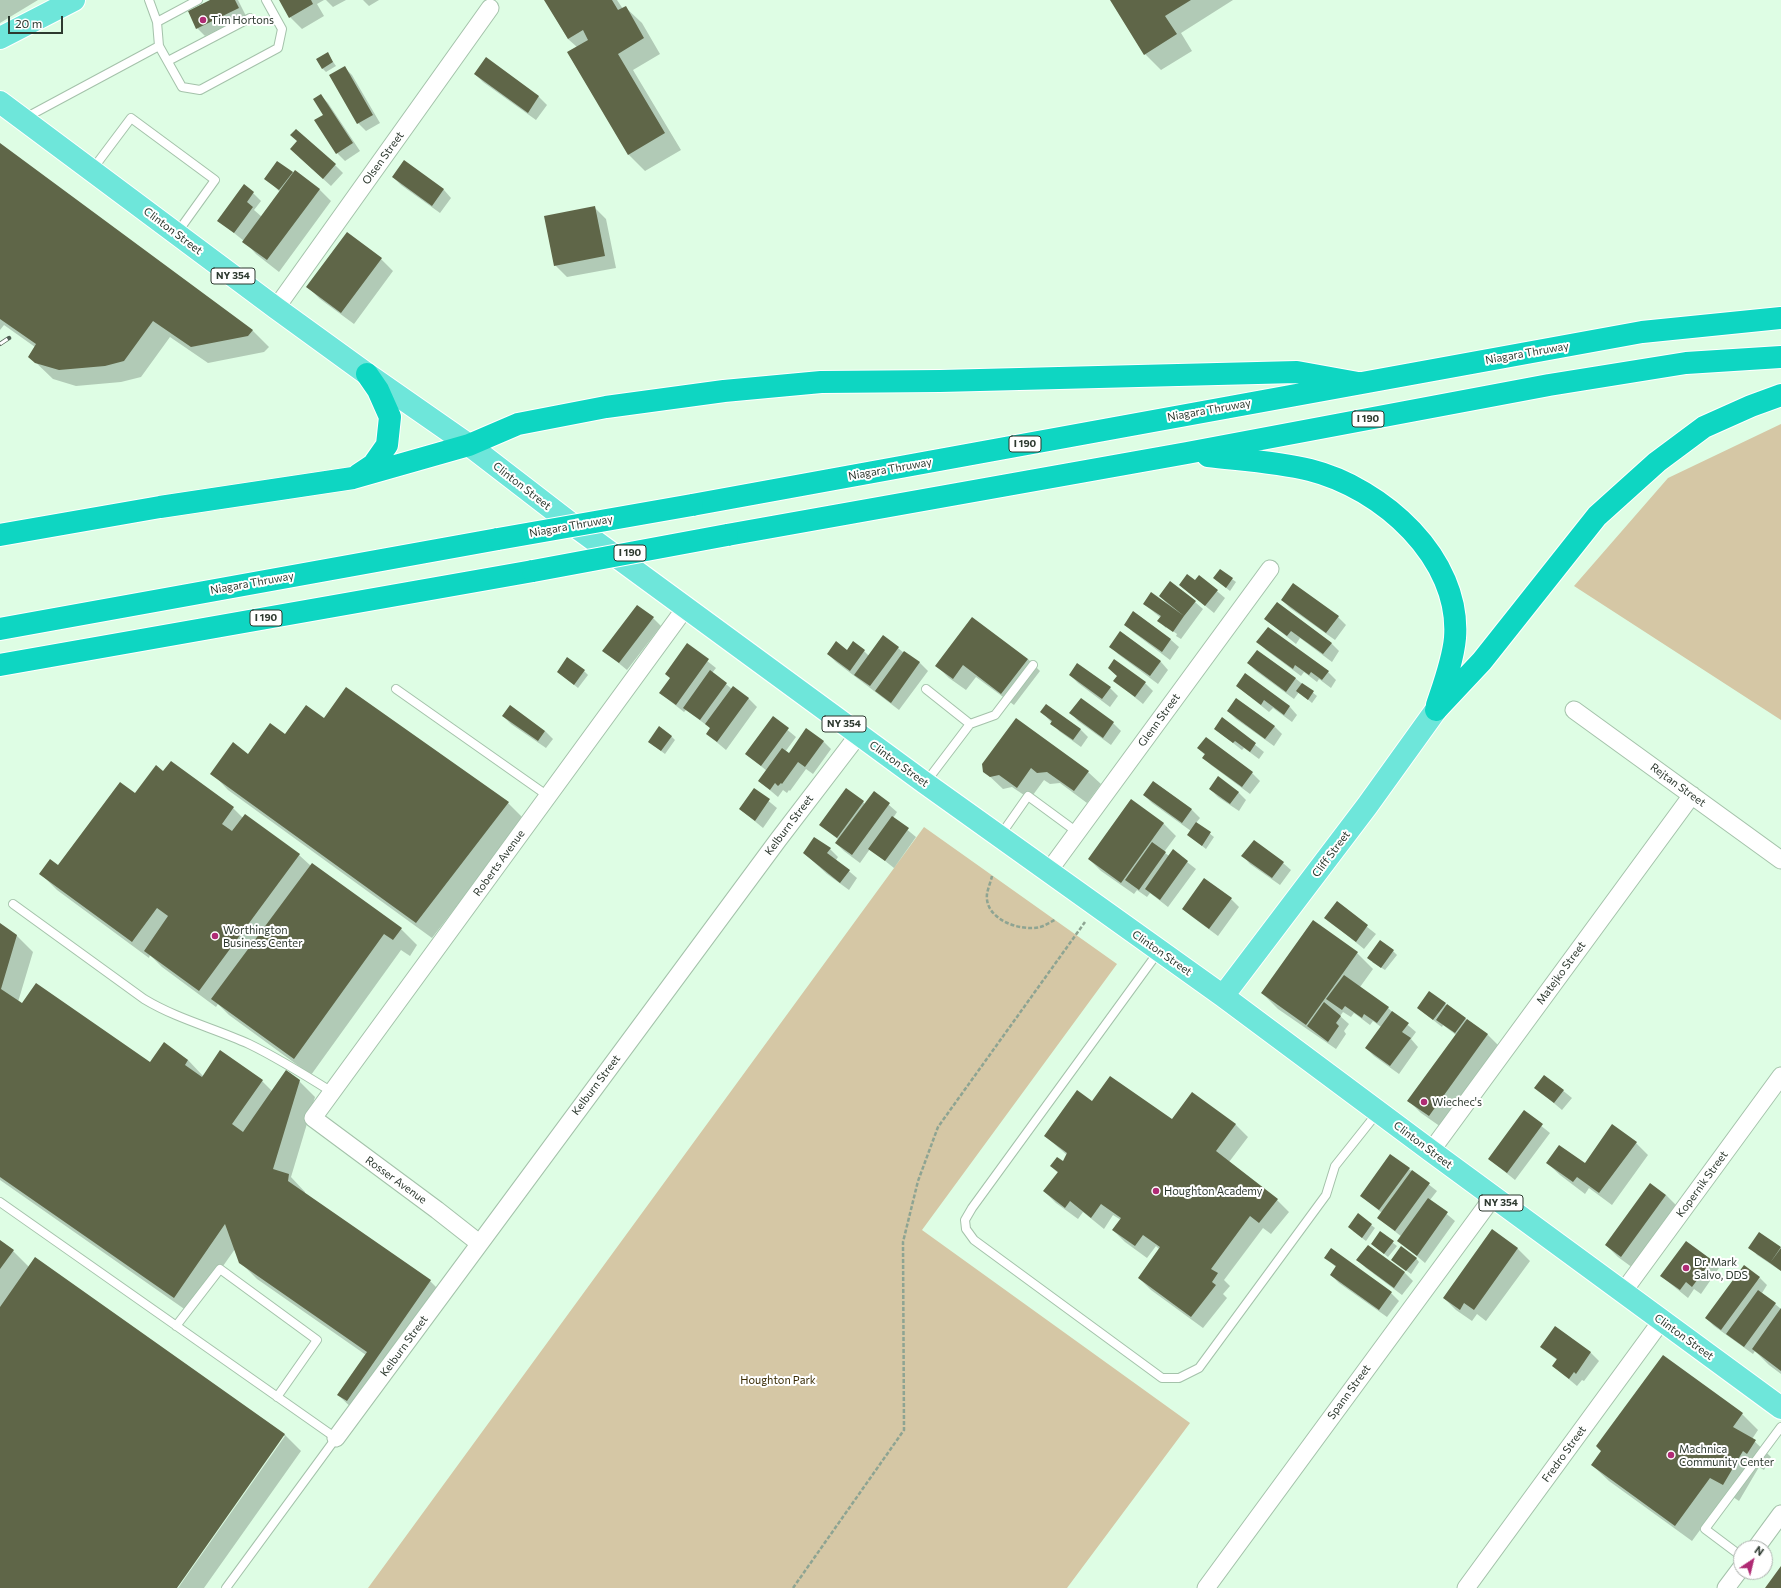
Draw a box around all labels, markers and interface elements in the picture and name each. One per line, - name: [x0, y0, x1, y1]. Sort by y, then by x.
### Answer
- scale bar: [10, 8, 65, 34]
- place label: Tim Hortons: [211, 13, 274, 27]
- marker: Tim Hortons: [198, 15, 208, 25]
- text: 20 m: [15, 16, 42, 30]
- street label: Olsen Street: [359, 129, 407, 187]
- street label: Clinton Street: [141, 205, 205, 257]
- road number: NY 354: [211, 268, 255, 284]
- street label: Niagara Thruway: [1484, 339, 1570, 367]
- street label: Niagara Thruway: [1166, 396, 1252, 424]
- road number: I 190: [1352, 411, 1384, 427]
- road number: I 190: [1009, 436, 1041, 452]
- street label: Niagara Thruway: [847, 455, 933, 483]
- street label: Clinton Street: [490, 459, 554, 513]
- street label: Niagara Thruway: [528, 512, 614, 540]
- road number: I 190: [614, 545, 646, 561]
- street label: Niagara Thruway: [209, 569, 295, 597]
- road number: I 190: [250, 610, 282, 626]
- street label: Glenn Street: [1135, 691, 1183, 749]
- road number: NY 354: [822, 716, 866, 732]
- street label: Clinton Street: [867, 738, 931, 790]
- street label: Rejtan Street: [1648, 760, 1708, 810]
- street label: Kelburn Street: [762, 792, 816, 858]
- street label: Roberts Avenue: [471, 827, 527, 899]
- street label: Cliff Street: [1309, 828, 1353, 880]
- place label: Worthington Business Center: [223, 923, 303, 949]
- street label: Clinton Street: [1130, 928, 1194, 978]
- marker: Worthington Business Center: [210, 931, 220, 941]
- street label: Matejko Street: [1534, 939, 1588, 1007]
- street label: Kelburn Street: [569, 1052, 623, 1118]
- place label: Wiechec's: [1432, 1095, 1482, 1109]
- marker: Wiechec's: [1419, 1097, 1429, 1107]
- street label: Clinton Street: [1391, 1119, 1455, 1171]
- street label: Kopernik Street: [1674, 1148, 1730, 1220]
- street label: Rosser Avenue: [363, 1153, 429, 1207]
- place label: Houghton Academy: [1164, 1184, 1262, 1198]
- marker: Houghton Academy: [1151, 1186, 1161, 1196]
- road number: NY 354: [1479, 1195, 1523, 1211]
- place label: Dr. Mark Salvo, DDS: [1694, 1255, 1748, 1281]
- marker: Dr. Mark Salvo, DDS: [1681, 1263, 1691, 1273]
- street label: Clinton Street: [1652, 1311, 1716, 1363]
- street label: Kelburn Street: [377, 1313, 431, 1379]
- street label: Spann Street: [1325, 1362, 1373, 1422]
- park label: Houghton Park: [740, 1373, 816, 1387]
- street label: Fredro Street: [1539, 1423, 1589, 1485]
- place label: Machnica Community Center: [1679, 1442, 1774, 1468]
- marker: Machnica Community Center: [1666, 1450, 1676, 1460]
- north arrow: [1733, 1540, 1773, 1580]
- text: N: [1752, 1543, 1767, 1558]

